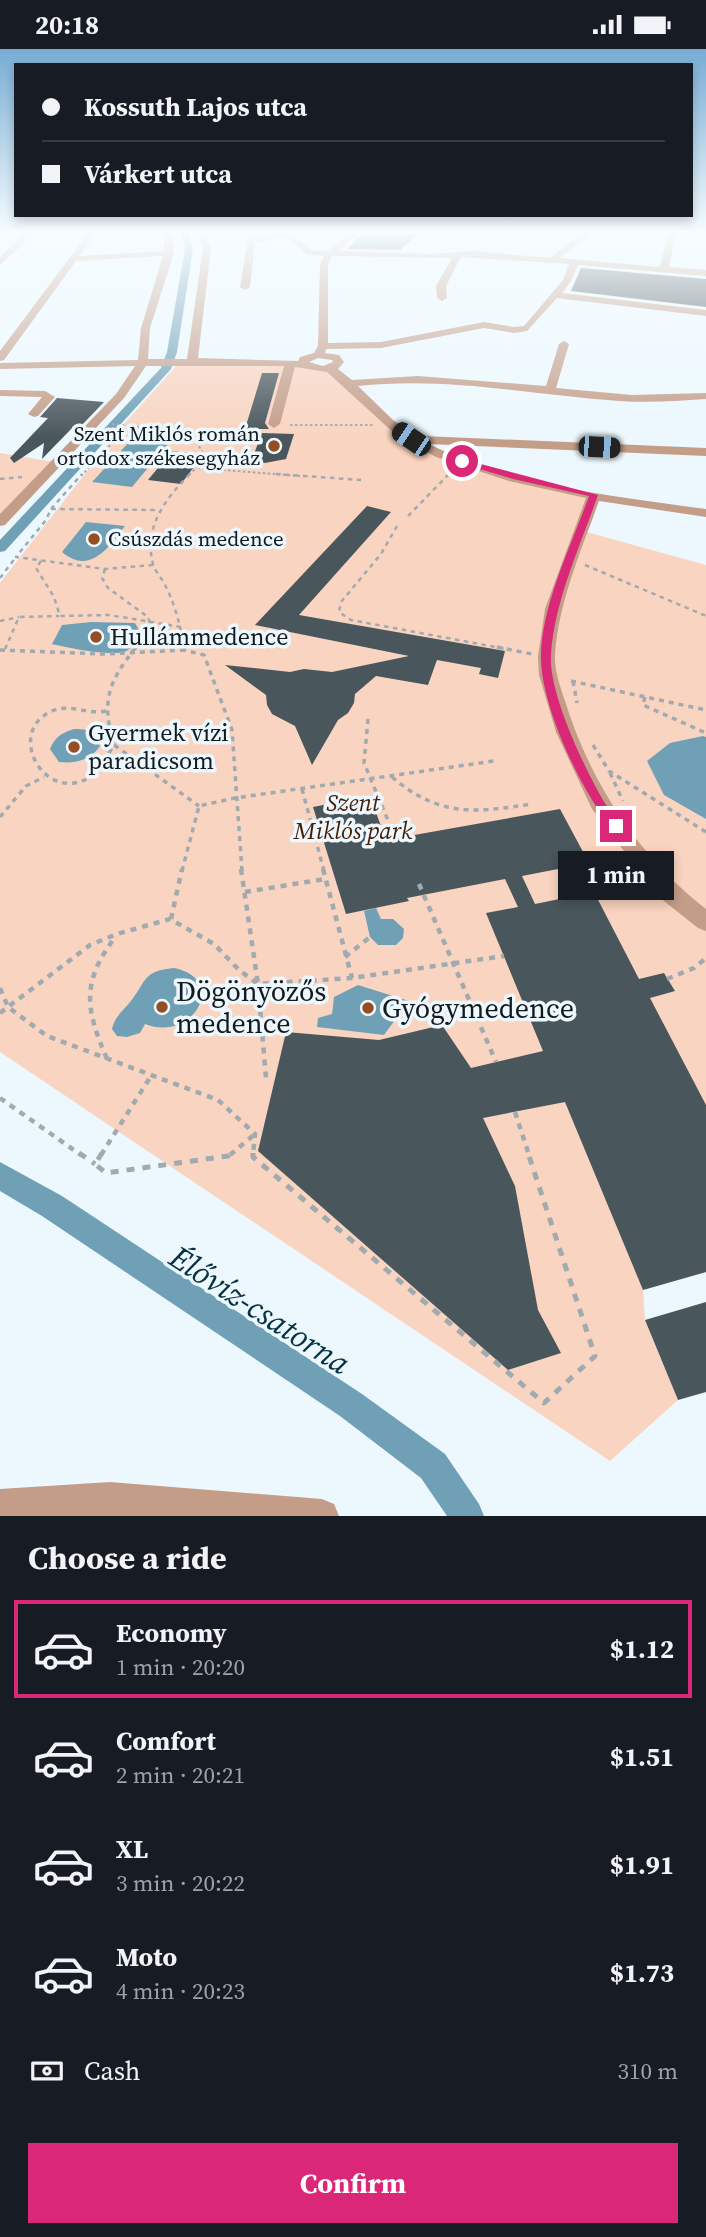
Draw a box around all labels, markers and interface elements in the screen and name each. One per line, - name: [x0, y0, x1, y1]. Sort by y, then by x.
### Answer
- text: 20:18: [35, 7, 99, 43]
- text: Kossuth Lajos utca: [84, 89, 307, 125]
- text: Várkert utca: [84, 156, 232, 192]
- place label: Szent Miklós román ortodox székesegyház: [57, 419, 260, 472]
- car: [388, 419, 435, 459]
- car: [578, 435, 621, 459]
- marker: Szent Miklós román ortodox székesegyház: [266, 438, 282, 454]
- route start: [446, 445, 478, 477]
- place label: Csúszdás medence: [108, 524, 284, 553]
- marker: Csúszdás medence: [86, 531, 102, 547]
- place label: Hullámmedence: [110, 620, 288, 653]
- marker: Hullámmedence: [88, 629, 104, 645]
- place label: Gyermek vízi paradicsom: [88, 716, 228, 777]
- marker: Gyermek vízi paradicsom: [66, 739, 82, 755]
- park label: Szent Miklós park: [293, 786, 413, 847]
- route end: [600, 810, 632, 842]
- callout: 1 min: [558, 851, 674, 899]
- text: 1 min: [586, 859, 646, 891]
- place label: Dögönyözős medence: [176, 972, 326, 1042]
- place label: Gyógymedence: [382, 989, 574, 1027]
- marker: Dögönyözős medence: [154, 999, 170, 1015]
- marker: Gyógymedence: [360, 1000, 376, 1016]
- water label: Élővíz-csatorna: [160, 1235, 359, 1385]
- text: Choose a ride: [28, 1536, 227, 1580]
- text: Economy: [116, 1615, 227, 1651]
- icon: car: [32, 1618, 95, 1681]
- text: $1.12: [610, 1631, 674, 1667]
- text: 1 min · 20:20: [116, 1651, 245, 1683]
- text: Comfort: [116, 1723, 216, 1759]
- icon: car: [32, 1726, 95, 1789]
- text: $1.51: [610, 1739, 674, 1775]
- text: 2 min · 20:21: [116, 1759, 245, 1791]
- text: XL: [116, 1831, 148, 1867]
- icon: car: [32, 1834, 95, 1897]
- text: $1.91: [610, 1847, 674, 1883]
- text: 3 min · 20:22: [116, 1867, 245, 1899]
- text: Moto: [116, 1939, 177, 1975]
- icon: car: [32, 1942, 95, 2005]
- text: $1.73: [610, 1955, 674, 1991]
- text: 4 min · 20:23: [116, 1975, 245, 2007]
- icon: cash: [28, 2052, 66, 2090]
- text: Cash: [84, 2053, 140, 2089]
- text: 310 m: [617, 2055, 678, 2087]
- button: Confirm: [28, 2143, 678, 2223]

